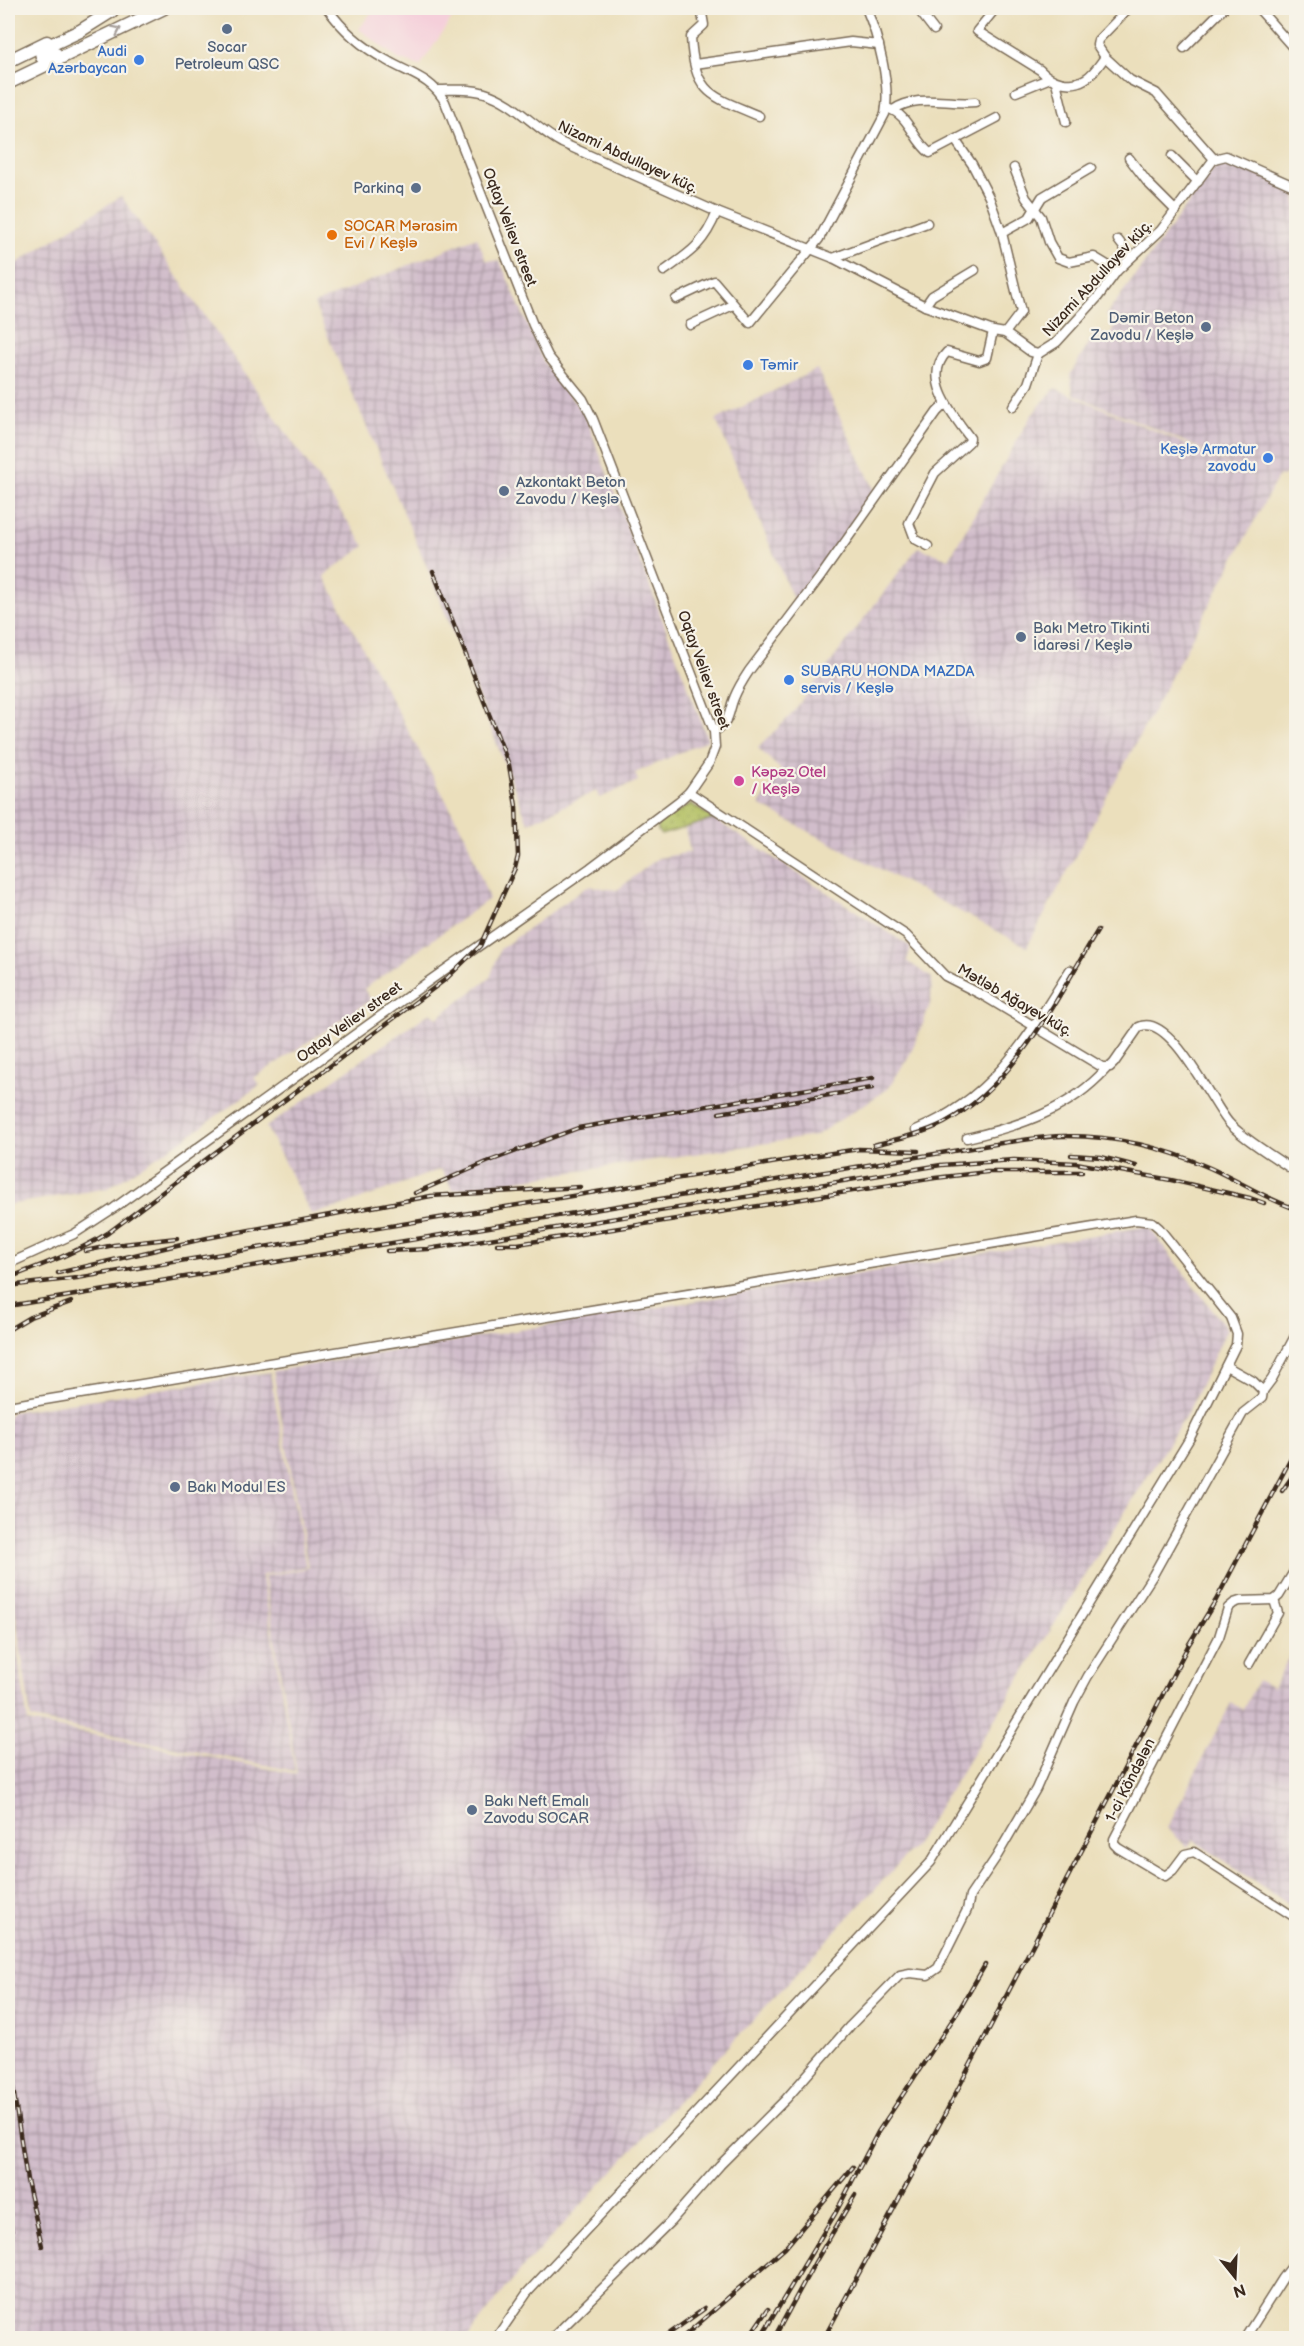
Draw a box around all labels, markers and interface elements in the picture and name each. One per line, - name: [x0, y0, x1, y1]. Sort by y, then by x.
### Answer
- marker: Socar Petroleum QSC: [220, 22, 234, 36]
- one-way arrow: [110, 26, 121, 38]
- place label: Socar Petroleum QSC: [175, 38, 279, 74]
- place label: Audi Azərbaycan: [48, 42, 127, 78]
- marker: Audi Azərbaycan: [132, 53, 146, 67]
- street label: Nizami Abdullayev küç.: [555, 117, 701, 198]
- street label: Oqtay Veliev street: [478, 165, 541, 290]
- place label: Parkinq: [353, 179, 404, 198]
- marker: Parkinq: [409, 181, 423, 195]
- street label: Nizami Abdullayev küç.: [1038, 216, 1156, 341]
- place label: SOCAR Mərasim Evi / Keşlə: [344, 217, 458, 253]
- marker: SOCAR Mərasim Evi / Keşlə: [325, 228, 339, 242]
- place label: Dəmir Beton Zavodu / Keşlə: [1090, 309, 1194, 345]
- marker: Dəmir Beton Zavodu / Keşlə: [1199, 320, 1213, 334]
- place label: Təmir: [760, 356, 799, 375]
- marker: Təmir: [741, 358, 755, 372]
- place label: Keşlə Armatur zavodu: [1160, 440, 1257, 476]
- marker: Keşlə Armatur zavodu: [1261, 451, 1275, 465]
- place label: Azkontakt Beton Zavodu / Keşlə: [515, 473, 626, 509]
- marker: Azkontakt Beton Zavodu / Keşlə: [497, 484, 511, 498]
- street label: Oqtay Veliev street: [673, 608, 734, 733]
- place label: Bakı Metro Tikinti İdarəsi / Keşlə: [1033, 619, 1150, 655]
- marker: Bakı Metro Tikinti İdarəsi / Keşlə: [1014, 630, 1028, 644]
- place label: SUBARU HONDA MAZDA servis / Keşlə: [801, 662, 975, 698]
- marker: SUBARU HONDA MAZDA servis / Keşlə: [782, 673, 796, 687]
- place label: Kəpəz Otel / Keşlə: [751, 763, 826, 799]
- marker: Kəpəz Otel / Keşlə: [732, 774, 746, 788]
- street label: Mətləb Ağayev küç.: [954, 960, 1076, 1041]
- street label: Oqtay Veliev street: [293, 978, 406, 1067]
- place label: Bakı Modul ES: [187, 1478, 286, 1497]
- marker: Bakı Modul ES: [168, 1480, 182, 1494]
- street label: 1-ci Köndələn: [1101, 1735, 1160, 1825]
- place label: Bakı Neft Emalı Zavodu SOCAR: [483, 1792, 589, 1828]
- marker: Bakı Neft Emalı Zavodu SOCAR: [465, 1803, 479, 1817]
- north arrow: [1205, 2247, 1265, 2307]
- text: N: [1231, 2279, 1248, 2301]

